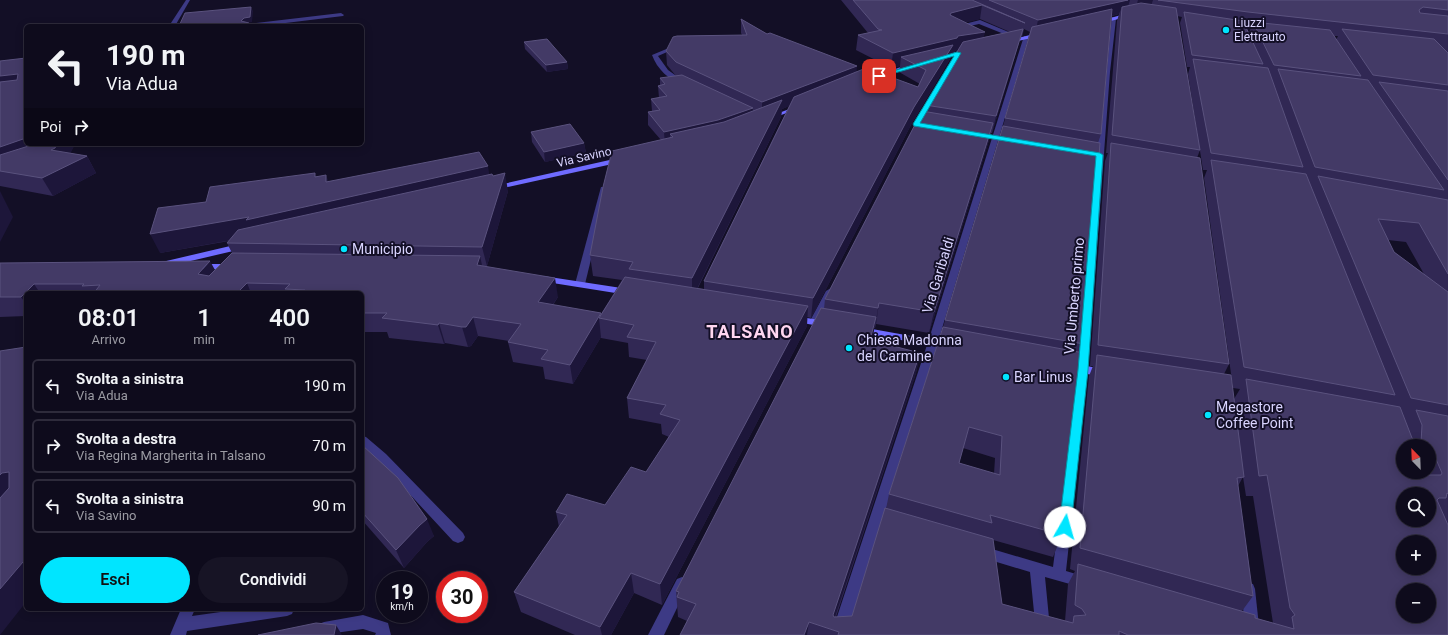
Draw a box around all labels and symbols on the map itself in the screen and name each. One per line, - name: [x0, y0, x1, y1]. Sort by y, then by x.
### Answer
- place label: Liuzzi Elettrauto: [1234, 16, 1286, 44]
- marker: Liuzzi Elettrauto: [1221, 25, 1231, 35]
- pin: [862, 59, 896, 93]
- street label: Via Savino: [555, 144, 613, 170]
- street label: Via Garibaldi: [919, 235, 957, 315]
- street label: Via Umberto primo: [1061, 237, 1087, 355]
- place label: Municipio: [352, 241, 413, 257]
- marker: Municipio: [339, 244, 349, 254]
- district label: TALSANO: [706, 321, 794, 342]
- place label: Chiesa Madonna del Carmine: [857, 332, 962, 364]
- marker: Chiesa Madonna del Carmine: [844, 343, 854, 353]
- place label: Bar Linus: [1014, 369, 1072, 385]
- marker: Bar Linus: [1001, 372, 1011, 382]
- place label: Megastore Coffee Point: [1216, 399, 1294, 431]
- marker: Megastore Coffee Point: [1203, 410, 1213, 420]
- north arrow: [1396, 439, 1436, 479]
- position arrow: [1044, 506, 1086, 548]
- speed limit sign: 30: [436, 571, 488, 623]

